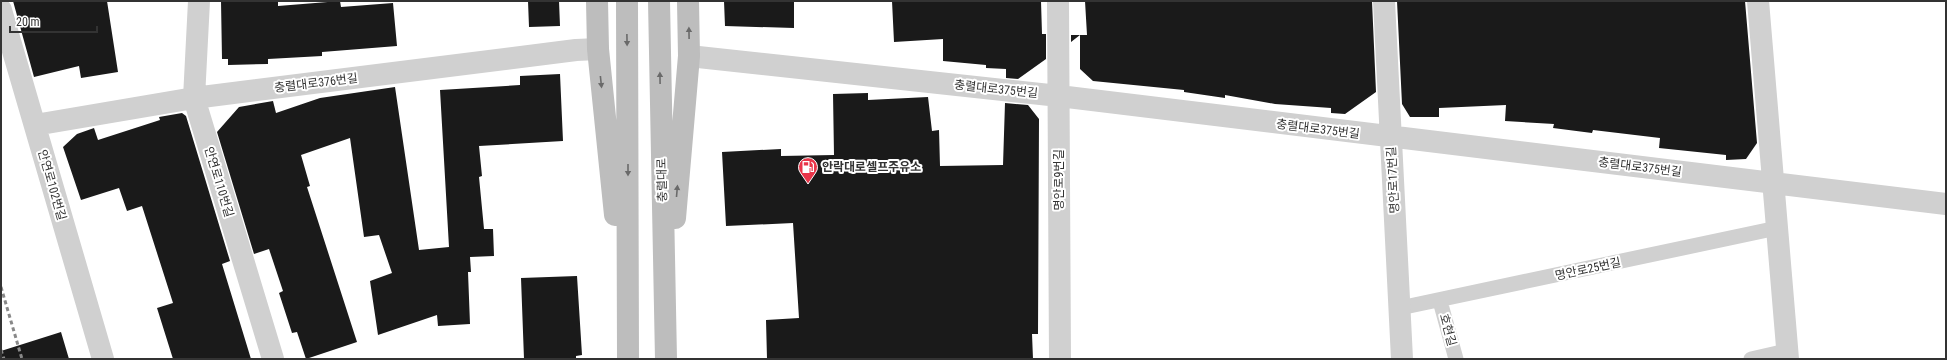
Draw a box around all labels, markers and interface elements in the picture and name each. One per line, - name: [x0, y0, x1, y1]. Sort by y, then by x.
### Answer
- scale bar: [10, 8, 97, 34]
- text: 20 m: [16, 15, 40, 29]
- one-way arrow: [686, 26, 692, 39]
- one-way arrow: [624, 34, 630, 47]
- street label: 충렬대로376번길: [273, 71, 359, 95]
- one-way arrow: [657, 71, 663, 84]
- one-way arrow: [598, 76, 605, 88]
- street label: 충렬대로375번길: [953, 78, 1039, 100]
- street label: 충렬대로375번길: [1275, 117, 1361, 141]
- street label: 안연로110번길: [202, 145, 236, 219]
- street label: 명안로17번길: [1384, 146, 1402, 214]
- street label: 안연로102번길: [35, 148, 69, 222]
- street label: 명안로9번길: [1052, 149, 1066, 211]
- street label: 충렬대로375번길: [1597, 155, 1683, 179]
- fuel station icon: 안락대로셀프주유소: [797, 156, 819, 184]
- street label: 충렬대로: [655, 158, 669, 202]
- place label: 안락대로셀프주유소: [822, 160, 921, 174]
- one-way arrow: [625, 164, 631, 177]
- one-way arrow: [674, 184, 681, 197]
- street label: 명안로25번길: [1554, 255, 1622, 283]
- street label: 호현길: [1437, 312, 1459, 348]

